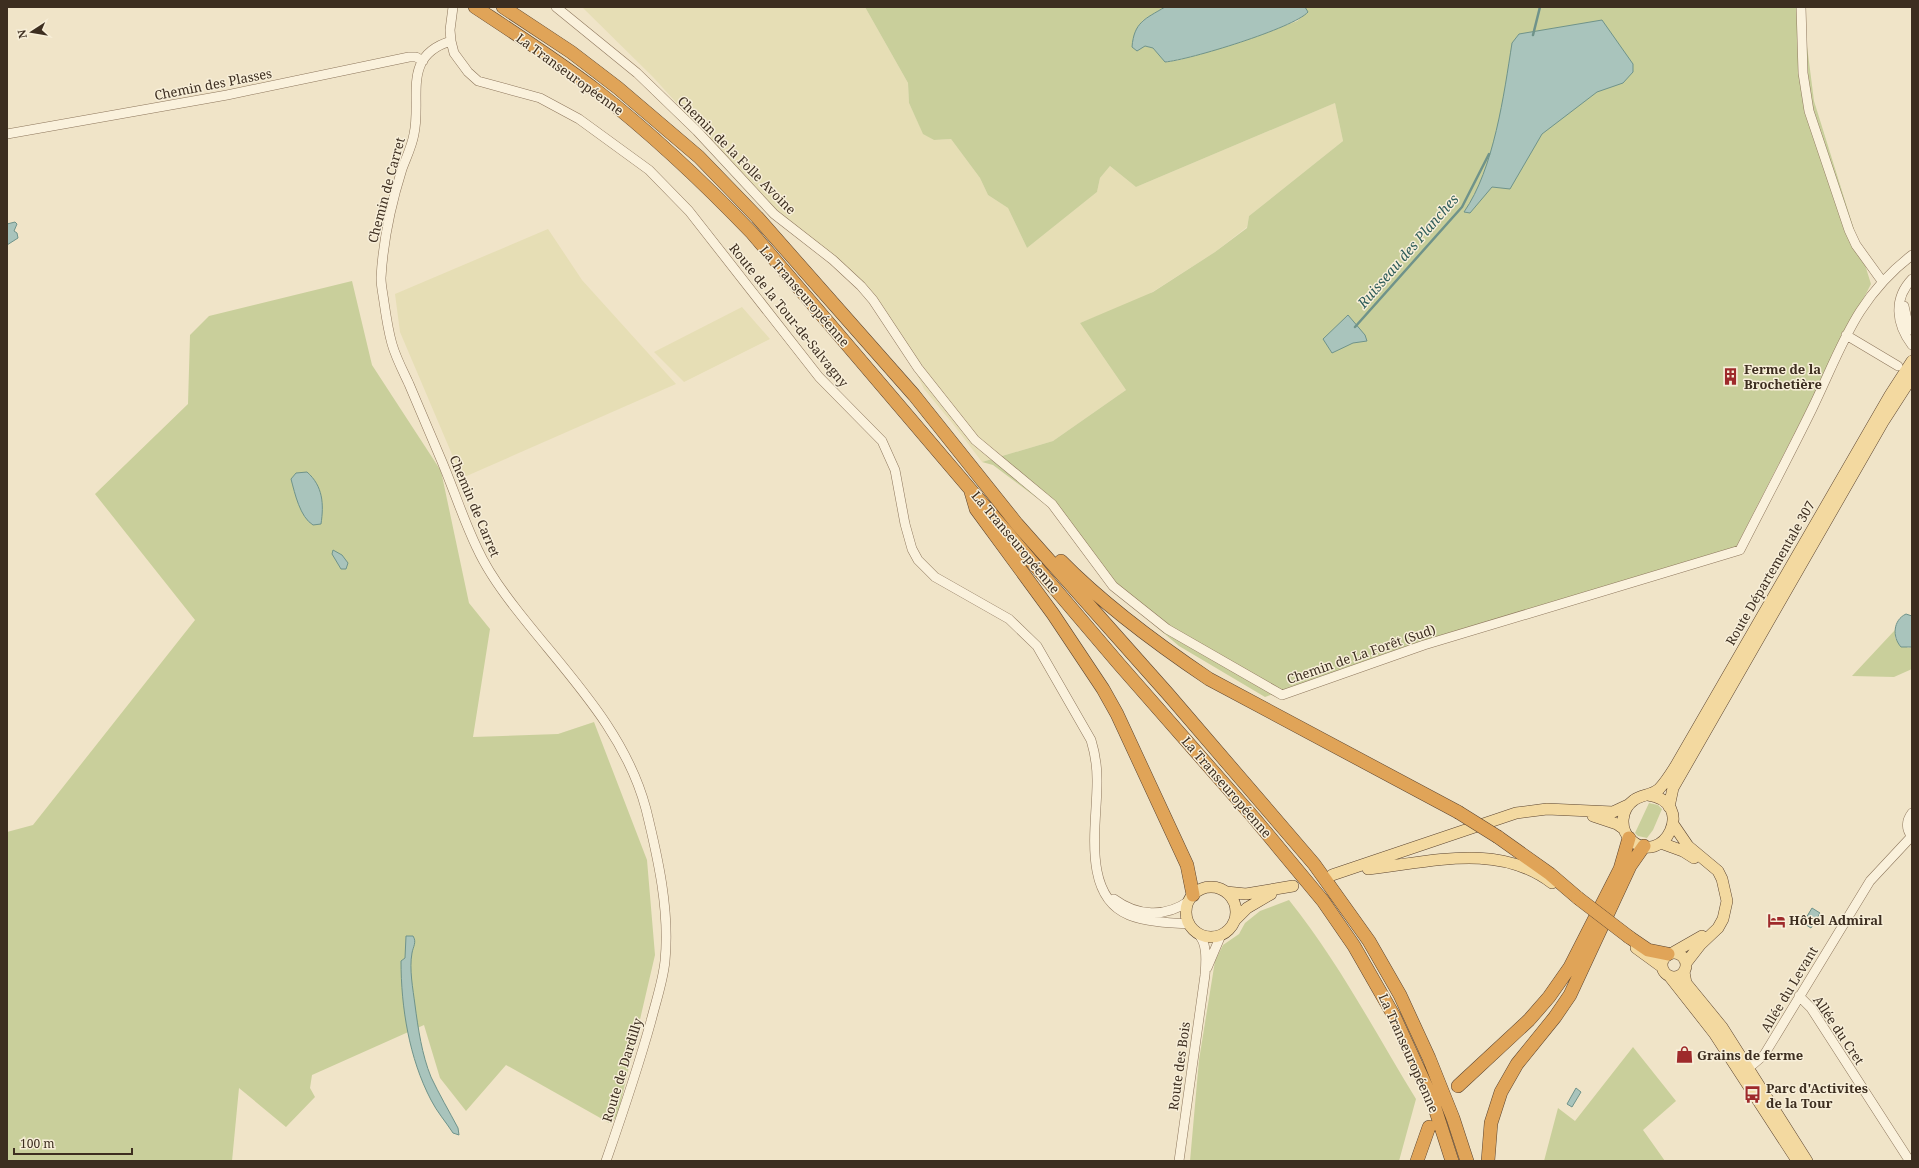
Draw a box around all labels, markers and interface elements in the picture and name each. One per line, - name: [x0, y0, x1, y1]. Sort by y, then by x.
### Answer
- north arrow: [12, 12, 52, 52]
- text: N: [13, 28, 30, 40]
- street label: La Transeuropéenne: [513, 29, 627, 119]
- street label: Chemin des Plasses: [153, 64, 273, 104]
- street label: Chemin de la Folle Avoine: [674, 92, 800, 218]
- street label: Chemin de Carret: [363, 135, 409, 245]
- water label: Ruisseau des Planches: [1352, 189, 1463, 312]
- street label: Route de la Tour-de-Salvagny: [725, 239, 853, 391]
- street label: La Transeuropéenne: [756, 242, 854, 350]
- place label: Ferme de la Brochetière: [1744, 360, 1822, 393]
- building icon: Ferme de la Brochetière: [1721, 366, 1741, 386]
- street label: Chemin de Carret: [445, 452, 505, 560]
- street label: La Transeuropéenne: [968, 487, 1064, 597]
- street label: Route Départementale 307: [1721, 497, 1819, 649]
- street label: Chemin de La Forêt (Sud): [1284, 620, 1438, 688]
- street label: La Transeuropéenne: [1178, 733, 1276, 841]
- hotel icon: Hôtel Admiral: [1766, 910, 1786, 930]
- place label: Hôtel Admiral: [1789, 911, 1883, 929]
- street label: Allée du Levant: [1756, 942, 1822, 1035]
- street label: La Transeuropéenne: [1375, 991, 1443, 1115]
- street label: Allée du Cret: [1809, 992, 1869, 1068]
- street label: Route de Dardilly: [598, 1015, 647, 1124]
- street label: Route des Bois: [1164, 1020, 1194, 1112]
- shop icon: Grains de ferme: [1674, 1045, 1694, 1065]
- place label: Grains de ferme: [1697, 1046, 1803, 1064]
- place label: Parc d'Activites de la Tour: [1766, 1079, 1868, 1112]
- bus stop icon: Parc d'Activites de la Tour: [1743, 1085, 1763, 1105]
- scale bar: [14, 1130, 132, 1156]
- text: 100 m: [20, 1135, 55, 1152]

